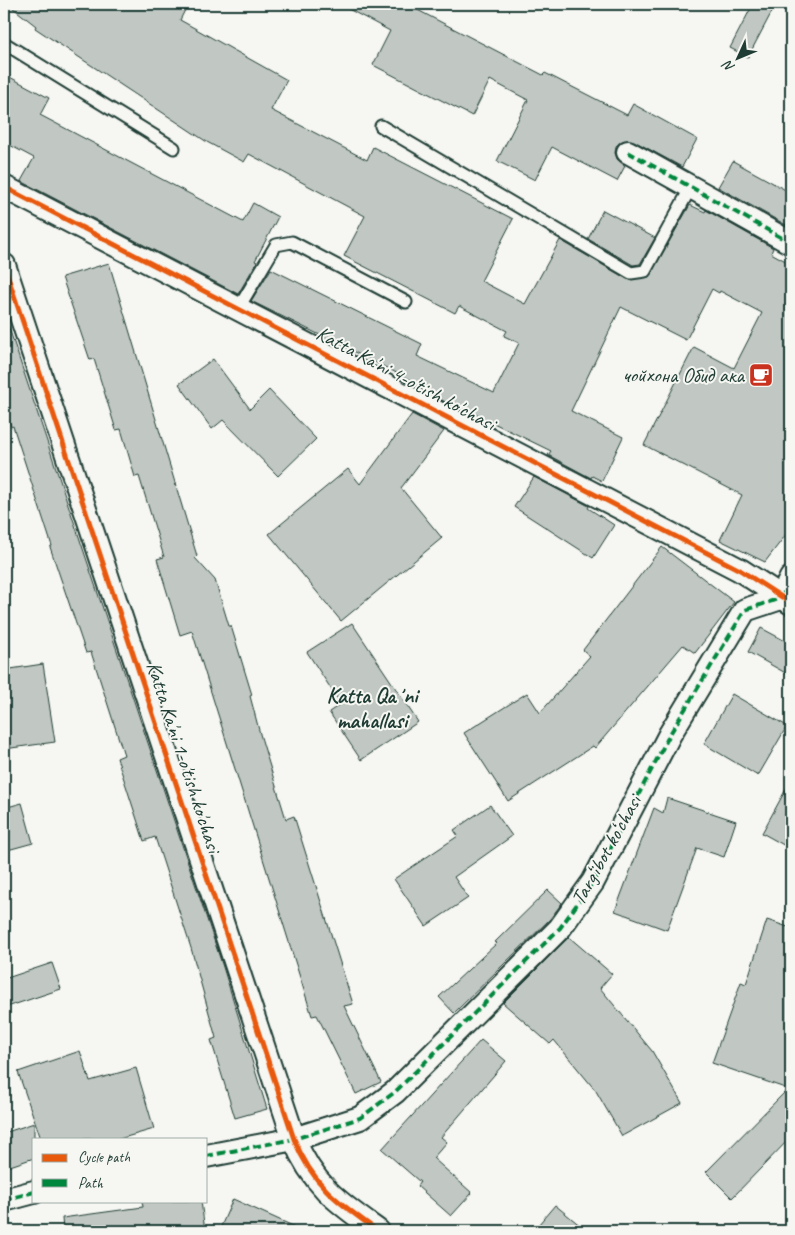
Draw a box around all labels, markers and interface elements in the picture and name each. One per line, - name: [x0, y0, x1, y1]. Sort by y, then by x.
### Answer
- north arrow: [712, 32, 762, 82]
- text: N: [718, 56, 738, 76]
- street label: Katta Ka'ni 4-o'tish ko'chasi: [312, 320, 503, 438]
- place label: чойхона Обид ака: [623, 362, 746, 388]
- cafe icon: чойхона Обид ака: [748, 362, 774, 388]
- street label: Katta Ka'ni 1-o'tish ko'chasi: [141, 658, 228, 859]
- district label: Katta Qaʼni mahallasi: [326, 682, 420, 735]
- street label: Targ‘ibot ko‘chasi: [565, 788, 648, 910]
- legend: [32, 1138, 208, 1202]
- text: Cycle path: [78, 1148, 130, 1167]
- text: Path: [78, 1174, 104, 1193]

